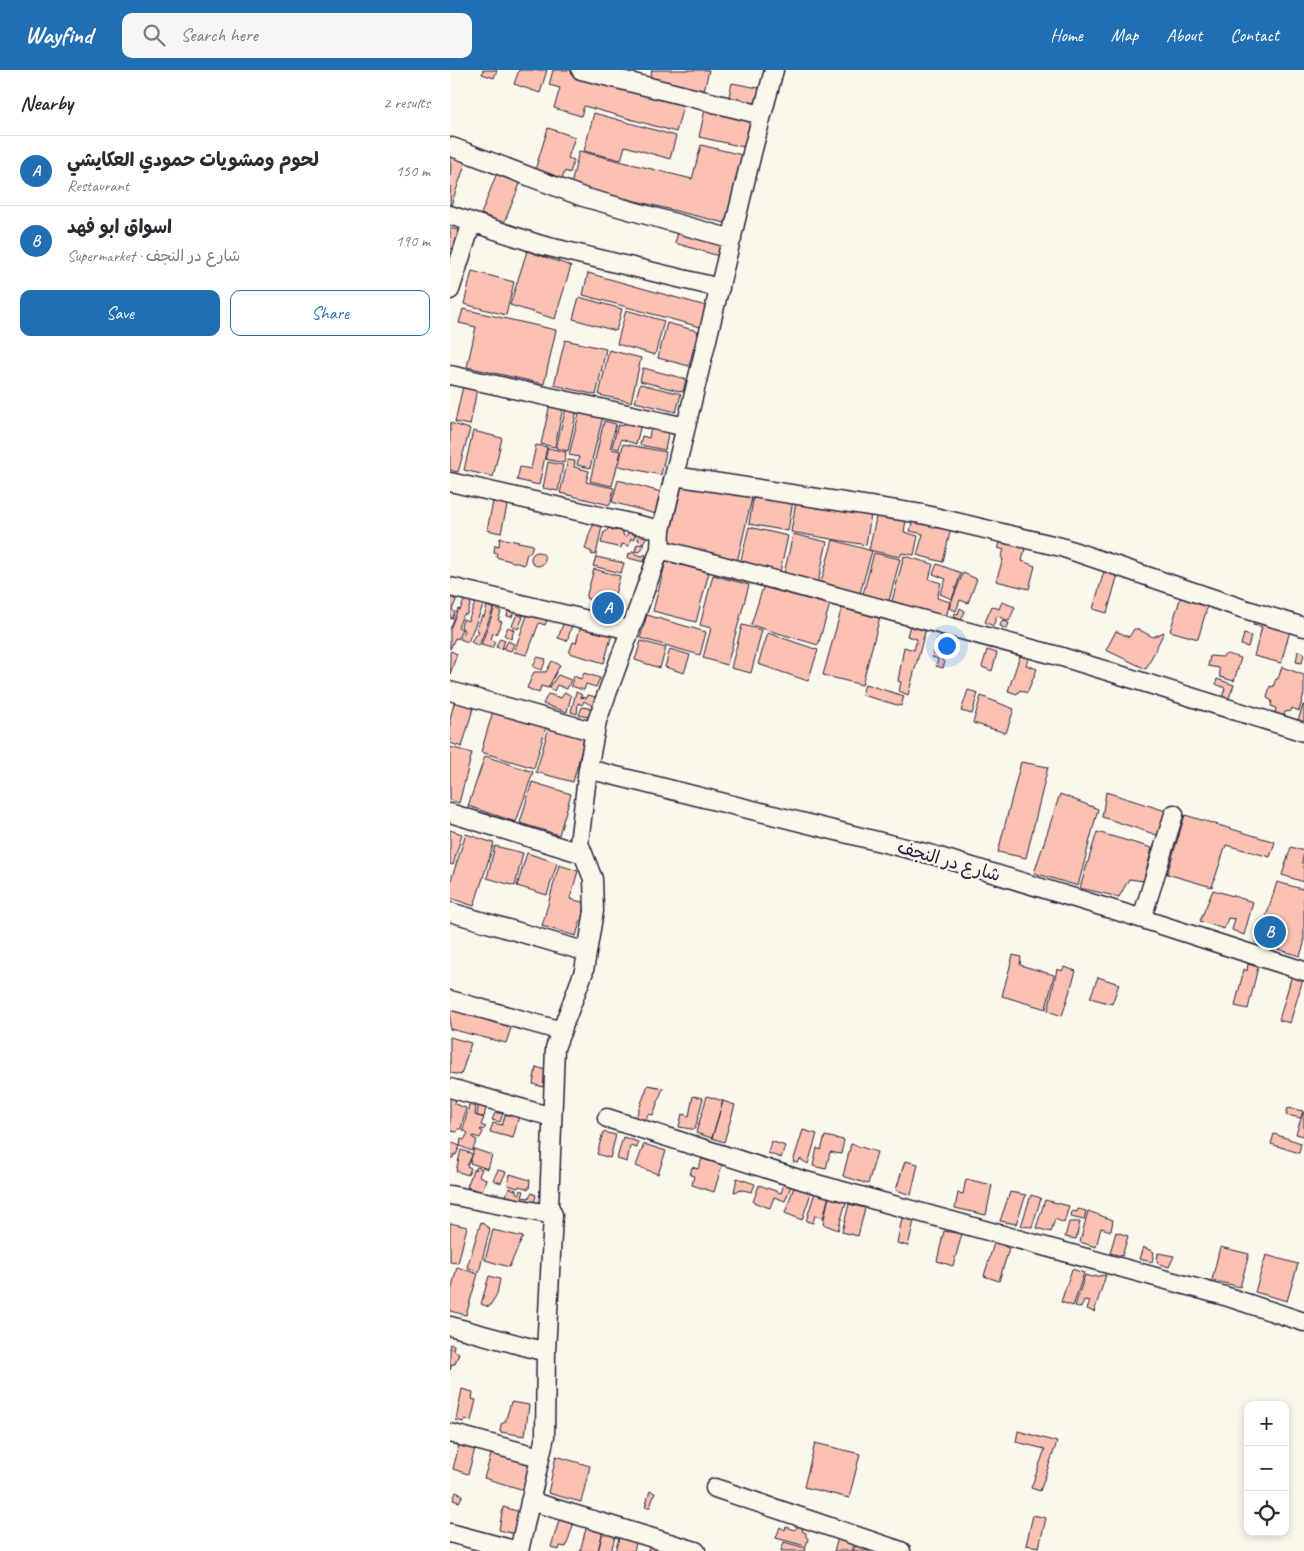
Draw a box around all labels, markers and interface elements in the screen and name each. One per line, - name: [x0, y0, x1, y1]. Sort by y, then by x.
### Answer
- search box: [122, 13, 472, 58]
- text: Wayfind: [25, 20, 92, 50]
- icon: search: [140, 21, 168, 49]
- text: Search here: [180, 23, 258, 47]
- text: Home: [1050, 24, 1083, 46]
- text: Map: [1111, 24, 1138, 46]
- text: About: [1166, 24, 1202, 46]
- text: Contact: [1230, 24, 1279, 46]
- text: Nearby: [20, 90, 73, 116]
- text: 2 results: [383, 93, 430, 113]
- text: لحوم ومشويات حمودي العكايشي: [67, 148, 319, 172]
- text: A: [32, 161, 40, 181]
- text: 150 m: [396, 161, 430, 181]
- text: Restaurant: [67, 176, 129, 196]
- text: اسواق ابو فهد: [67, 215, 172, 239]
- text: B: [32, 231, 40, 251]
- text: 190 m: [396, 231, 430, 251]
- text: Supermarket · شارع در النجف: [67, 246, 240, 266]
- button: Save: [20, 290, 220, 336]
- button: Share: [230, 290, 430, 336]
- pin: A: [592, 589, 624, 627]
- your location: [934, 633, 960, 659]
- street label: شارع در النجف: [895, 836, 1003, 887]
- pin: B: [1254, 913, 1286, 951]
- map controls: [1244, 1401, 1289, 1536]
- button: +: [1244, 1401, 1289, 1446]
- button: −: [1244, 1446, 1289, 1491]
- button: locate: [1244, 1491, 1289, 1536]

